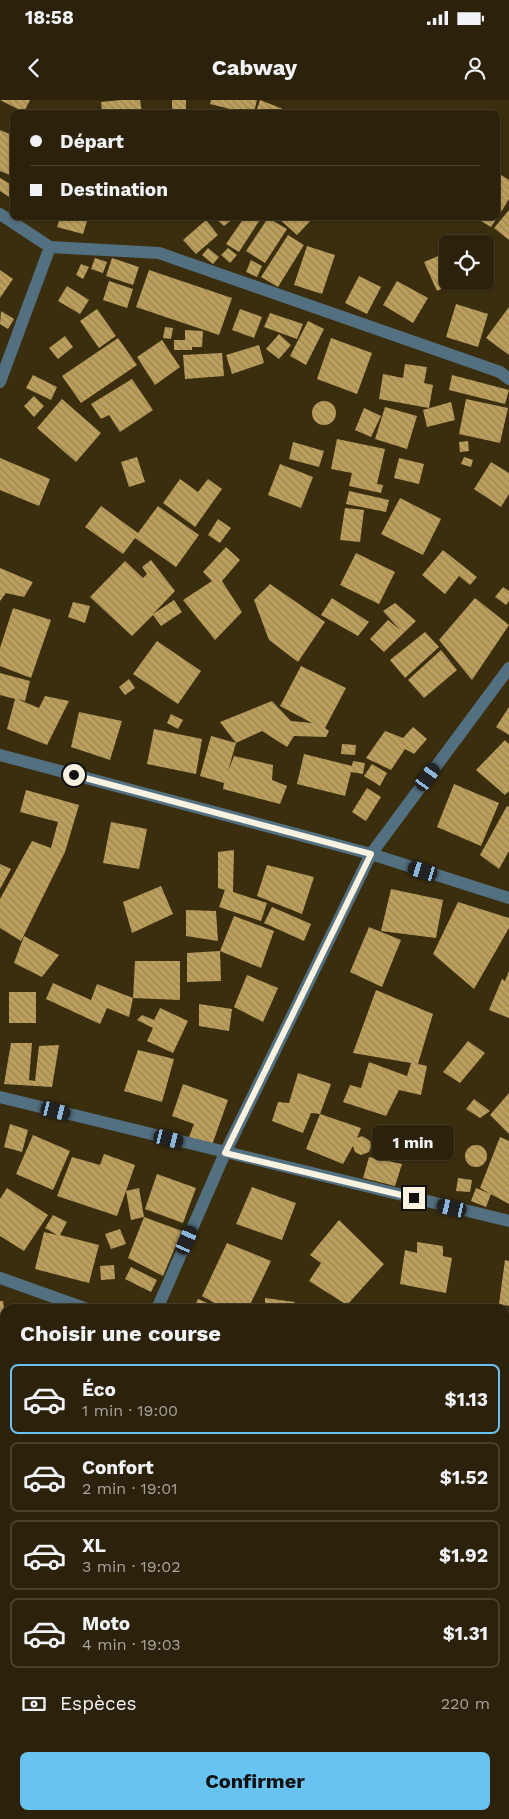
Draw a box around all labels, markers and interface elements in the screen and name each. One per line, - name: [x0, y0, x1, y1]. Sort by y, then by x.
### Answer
- text: 18:58: [25, 6, 74, 29]
- icon: back: [20, 54, 48, 82]
- icon: person: [461, 54, 489, 82]
- text: Cabway: [212, 55, 297, 80]
- text: Départ: [60, 130, 124, 153]
- text: Destination: [60, 178, 168, 201]
- map controls: [439, 235, 494, 290]
- button: locate: [439, 235, 494, 290]
- car: [413, 760, 442, 794]
- route start: [63, 764, 85, 786]
- car: [406, 859, 439, 883]
- car: [39, 1100, 72, 1122]
- callout: 1 min: [373, 1126, 455, 1160]
- car: [152, 1128, 185, 1150]
- text: 1 min: [392, 1133, 434, 1152]
- route end: [403, 1187, 425, 1209]
- car: [435, 1197, 468, 1219]
- car: [174, 1223, 199, 1257]
- text: Choisir une course: [20, 1321, 221, 1346]
- icon: car: [22, 1377, 67, 1422]
- text: Éco: [82, 1378, 116, 1401]
- text: $1.13: [445, 1388, 488, 1411]
- text: 1 min · 19:00: [82, 1401, 178, 1420]
- icon: car: [22, 1455, 67, 1500]
- text: Confort: [82, 1456, 153, 1479]
- text: $1.52: [440, 1466, 488, 1489]
- text: 2 min · 19:01: [82, 1479, 177, 1498]
- icon: car: [22, 1533, 67, 1578]
- text: XL: [82, 1534, 106, 1557]
- text: $1.92: [439, 1544, 488, 1567]
- text: 3 min · 19:02: [82, 1557, 181, 1576]
- icon: car: [22, 1611, 67, 1656]
- text: Moto: [82, 1612, 130, 1635]
- text: $1.31: [443, 1622, 488, 1645]
- text: 4 min · 19:03: [82, 1635, 181, 1654]
- icon: cash: [20, 1690, 48, 1718]
- text: Espèces: [60, 1692, 137, 1715]
- text: 220 m: [441, 1694, 490, 1713]
- button: Confirmer: [20, 1752, 490, 1810]

